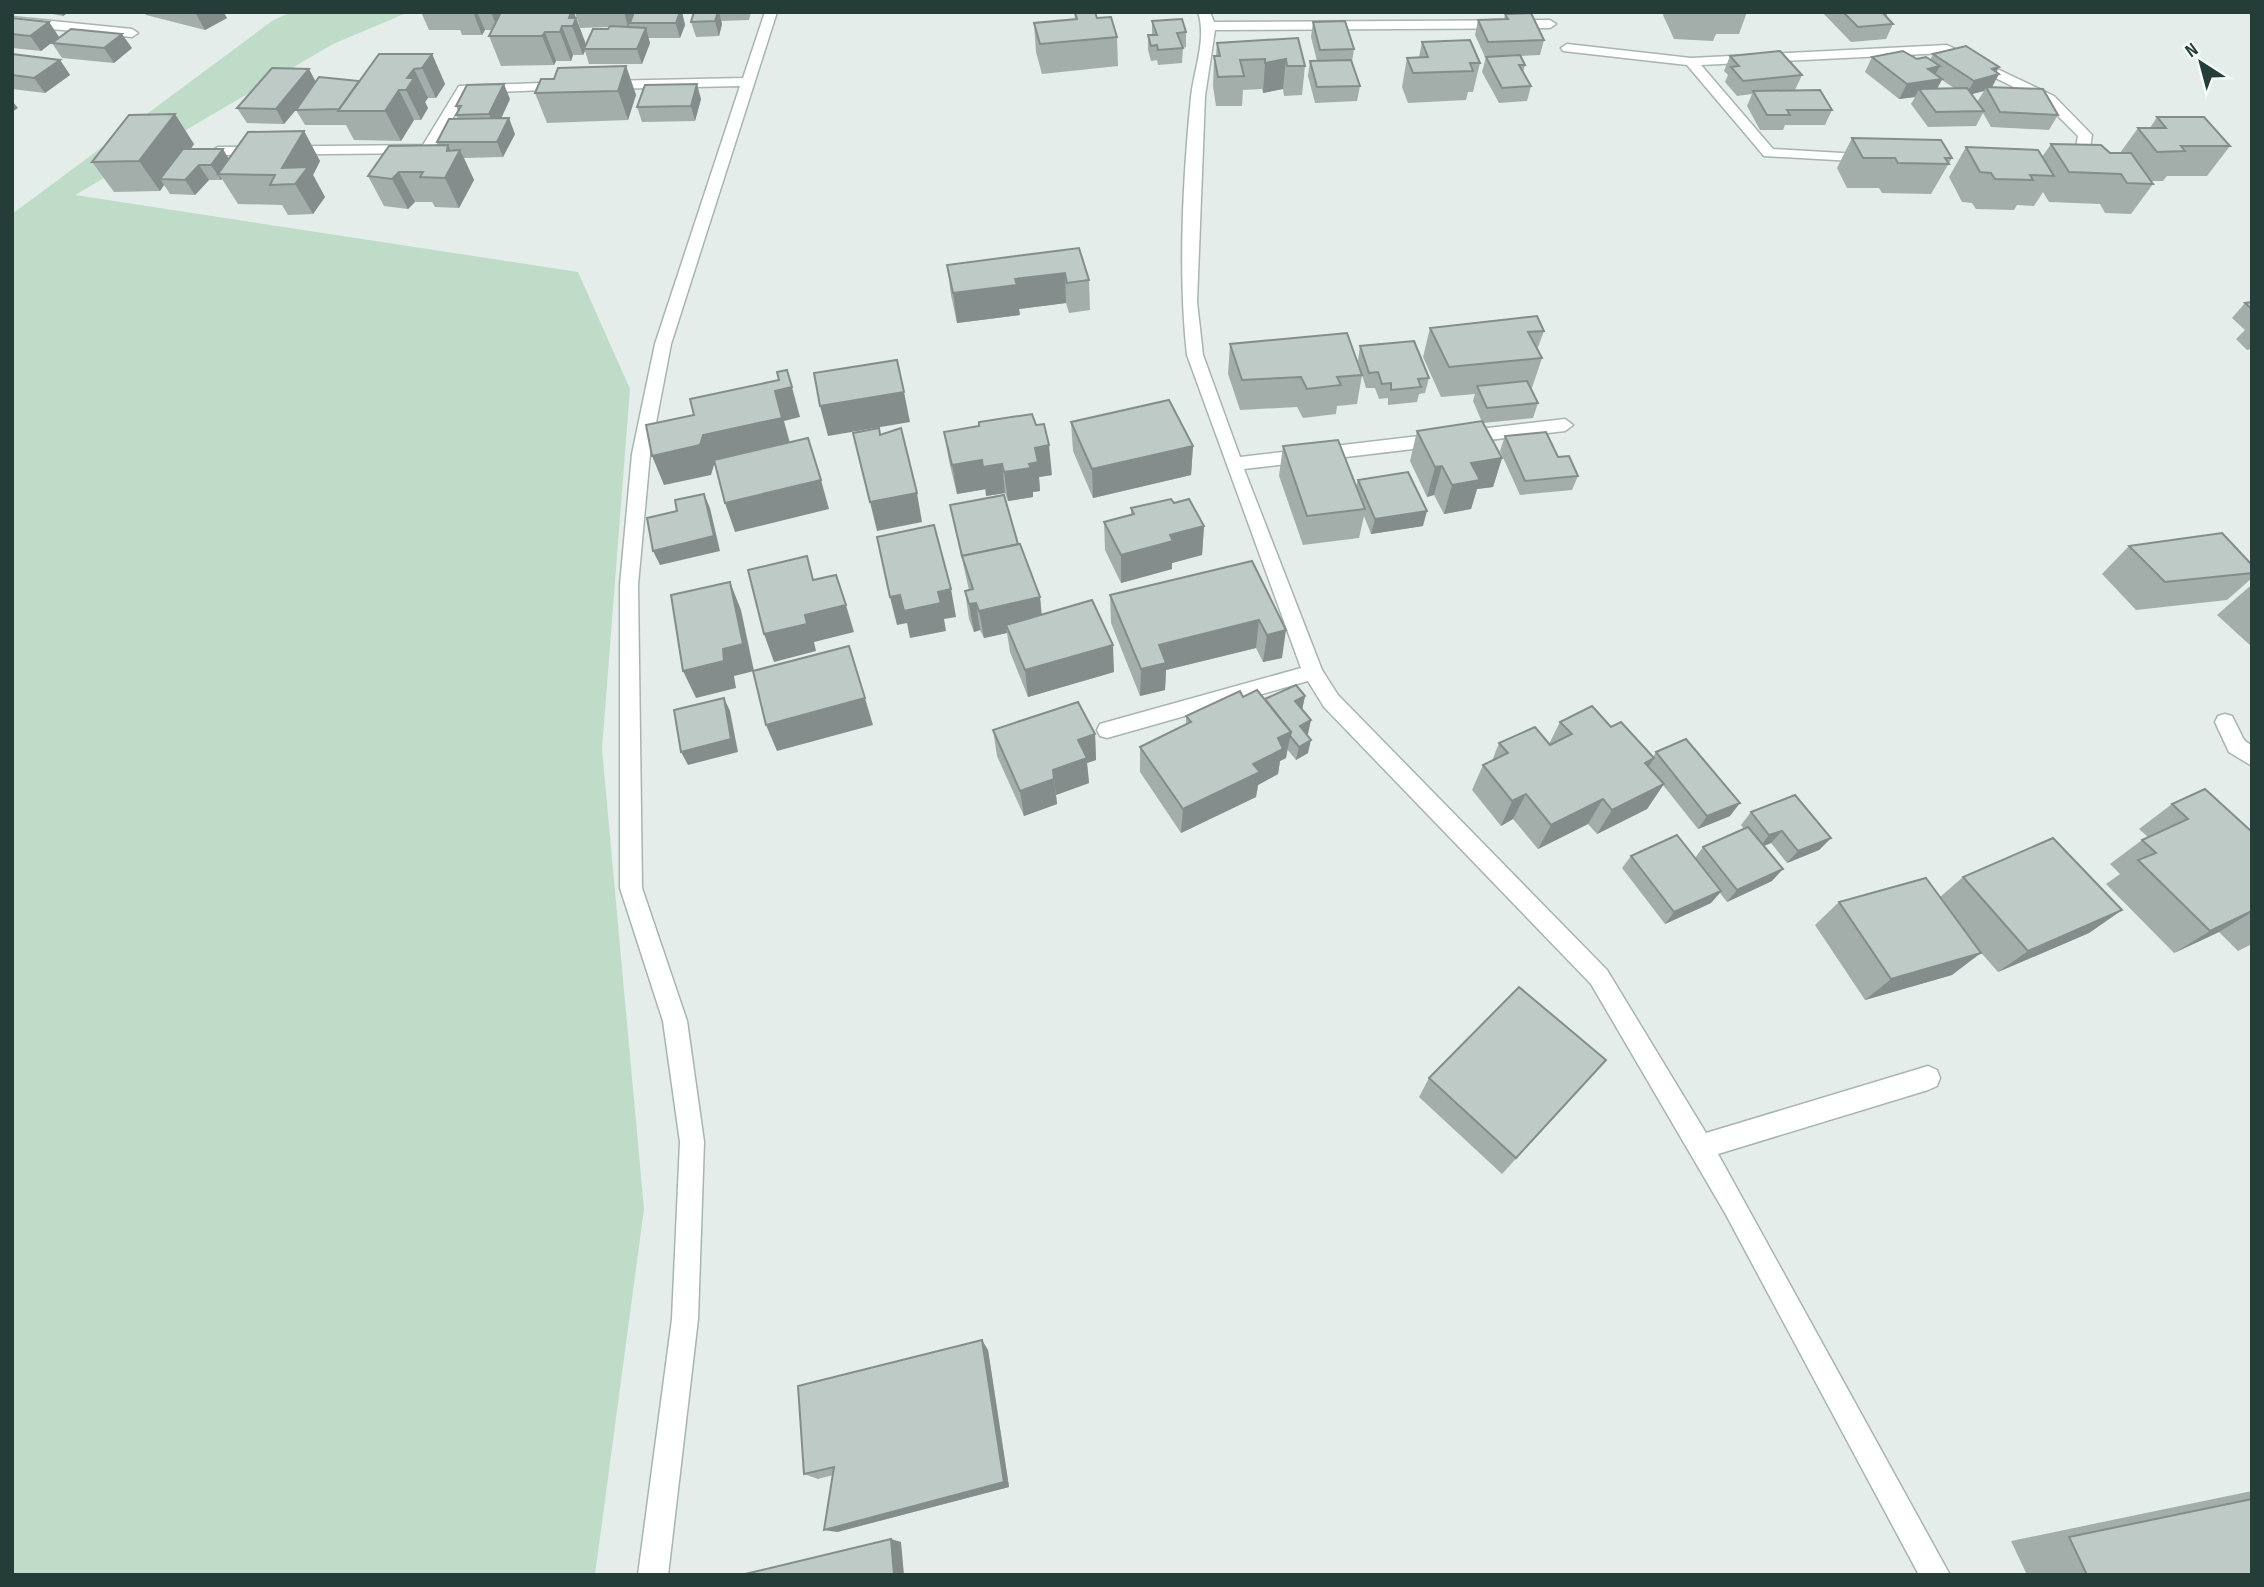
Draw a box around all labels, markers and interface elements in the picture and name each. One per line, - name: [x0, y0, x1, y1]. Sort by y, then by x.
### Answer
- north arrow: [2166, 28, 2236, 98]
- text: N: [2181, 38, 2203, 63]

